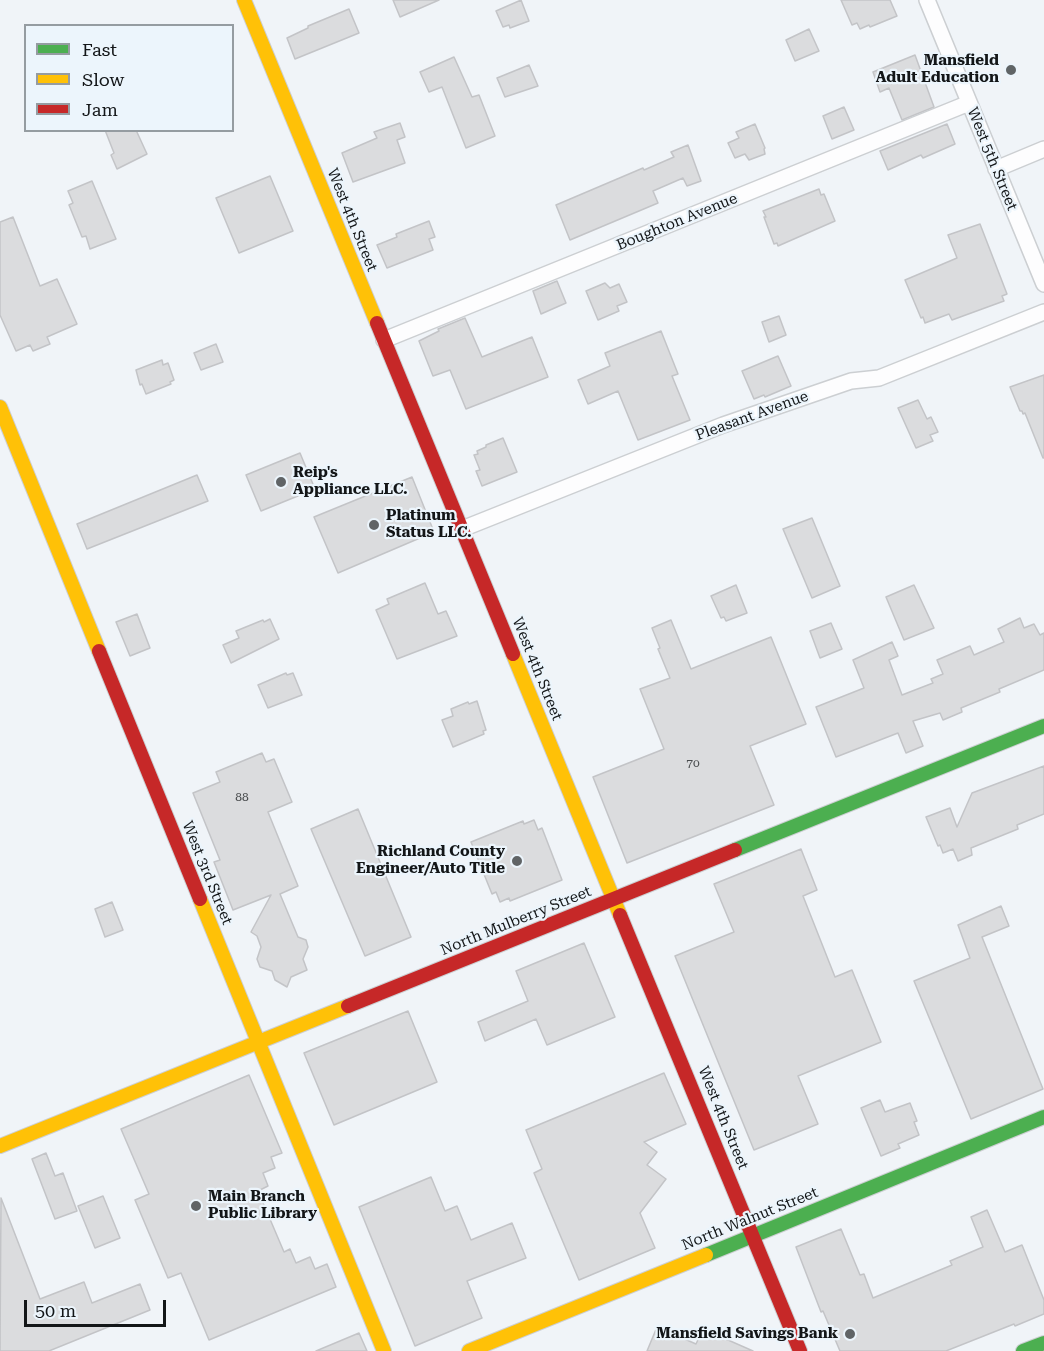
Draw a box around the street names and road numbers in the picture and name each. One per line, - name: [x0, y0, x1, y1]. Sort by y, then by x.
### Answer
- street label: West 5th Street: [963, 105, 1021, 213]
- street label: West 4th Street: [323, 166, 381, 274]
- street label: Boughton Avenue: [614, 190, 740, 254]
- street label: Pleasant Avenue: [693, 387, 811, 445]
- street label: West 4th Street: [508, 615, 566, 723]
- street label: West 3rd Street: [178, 819, 236, 927]
- street label: North Mulberry Street: [438, 883, 594, 959]
- street label: West 4th Street: [694, 1064, 752, 1172]
- street label: North Walnut Street: [679, 1183, 821, 1255]

